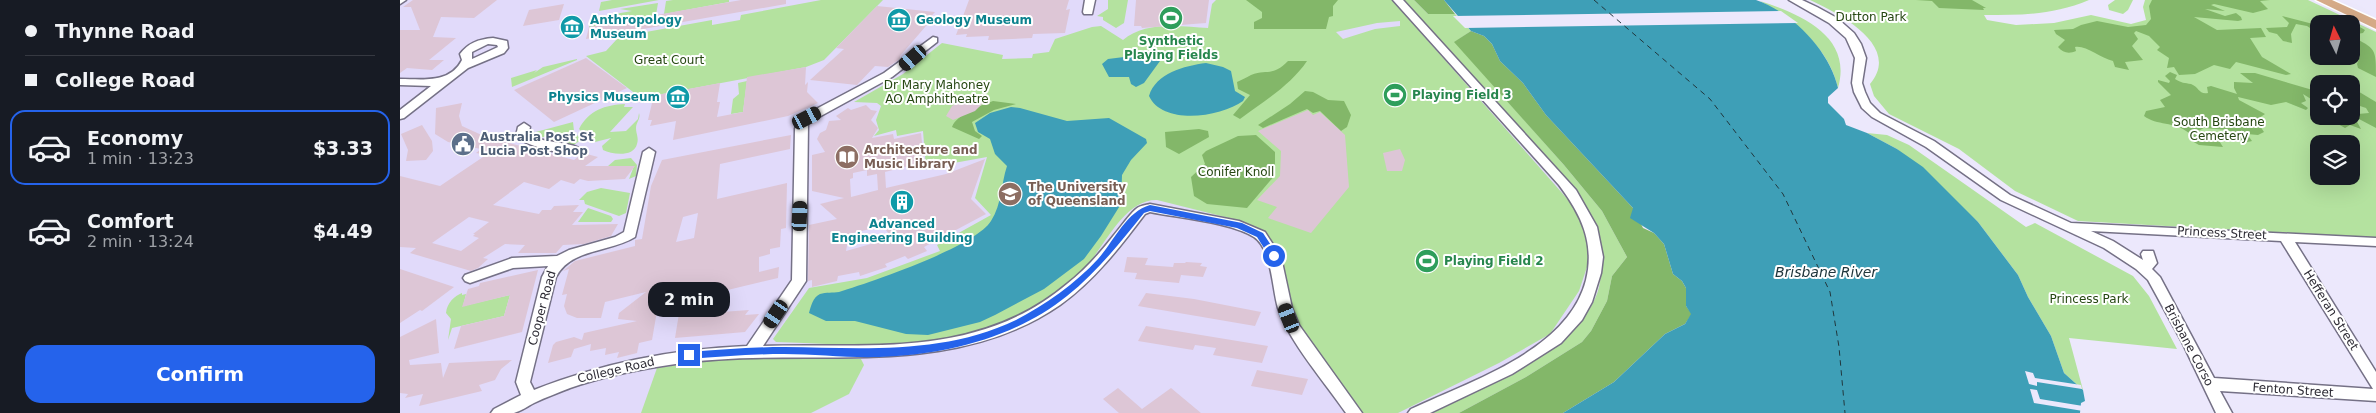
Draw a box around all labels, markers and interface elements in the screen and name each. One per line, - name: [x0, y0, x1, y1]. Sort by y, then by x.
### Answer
- sports icon: Synthetic Playing Fields: [1158, 5, 1184, 31]
- museum icon: Geology Museum: [886, 7, 912, 33]
- park label: Dutton Park: [1836, 10, 1907, 24]
- place label: Anthropology Museum: [590, 13, 682, 41]
- place label: Geology Museum: [916, 13, 1032, 27]
- museum icon: Anthropology Museum: [559, 14, 585, 40]
- north arrow: [2310, 15, 2360, 65]
- map controls: [2310, 15, 2360, 185]
- text: Thynne Road: [55, 20, 195, 42]
- place label: Synthetic Playing Fields: [1124, 34, 1218, 62]
- car: [896, 42, 929, 74]
- park label: Great Court: [634, 53, 704, 67]
- text: College Road: [55, 69, 195, 91]
- button: locate: [2310, 75, 2360, 125]
- park label: Dr Mary Mahoney AO Amphitheatre: [884, 78, 990, 106]
- sports icon: Playing Field 3: [1382, 82, 1408, 108]
- museum icon: Physics Museum: [665, 84, 691, 110]
- place label: Playing Field 3: [1412, 88, 1512, 102]
- place label: Physics Museum: [548, 90, 660, 104]
- car: [790, 105, 823, 131]
- park label: South Brisbane Cemetery: [2173, 115, 2265, 143]
- icon: car: [27, 125, 72, 170]
- text: Economy: [87, 127, 183, 149]
- place label: Australia Post St Lucia Post Shop: [480, 130, 594, 158]
- public building icon: Australia Post St Lucia Post Shop: [450, 131, 476, 157]
- button: layers: [2310, 135, 2360, 185]
- text: $3.33: [313, 137, 373, 159]
- place label: Architecture and Music Library: [864, 143, 978, 171]
- library icon: Architecture and Music Library: [834, 144, 860, 170]
- text: 1 min · 13:23: [87, 149, 194, 168]
- park label: Conifer Knoll: [1198, 165, 1274, 179]
- place label: The University of Queensland: [1028, 180, 1126, 208]
- school or university icon: The University of Queensland: [997, 181, 1023, 207]
- building icon: Advanced Engineering Building: [889, 189, 915, 215]
- car: [791, 201, 808, 231]
- icon: car: [27, 208, 72, 253]
- text: Comfort: [87, 210, 174, 232]
- place label: Advanced Engineering Building: [831, 217, 973, 245]
- text: $4.49: [313, 220, 373, 242]
- street label: Princess Street: [2177, 224, 2267, 242]
- text: 2 min · 13:24: [87, 232, 194, 251]
- route start: [1263, 245, 1285, 267]
- sports icon: Playing Field 2: [1414, 248, 1440, 274]
- place label: Playing Field 2: [1444, 254, 1544, 268]
- water label: Brisbane River: [1775, 264, 1878, 280]
- street label: Hefferan Street: [2301, 267, 2362, 353]
- street label: Cooper Road: [525, 269, 559, 347]
- callout: 2 min: [648, 282, 730, 318]
- text: 2 min: [664, 290, 714, 309]
- park label: Princess Park: [2049, 292, 2129, 306]
- car: [761, 297, 790, 331]
- car: [1276, 301, 1301, 335]
- street label: Brisbane Corso: [2162, 302, 2216, 388]
- route end: [678, 344, 700, 366]
- button: Confirm: [25, 345, 375, 403]
- street label: College Road: [576, 354, 656, 386]
- street label: Fenton Street: [2252, 380, 2334, 400]

